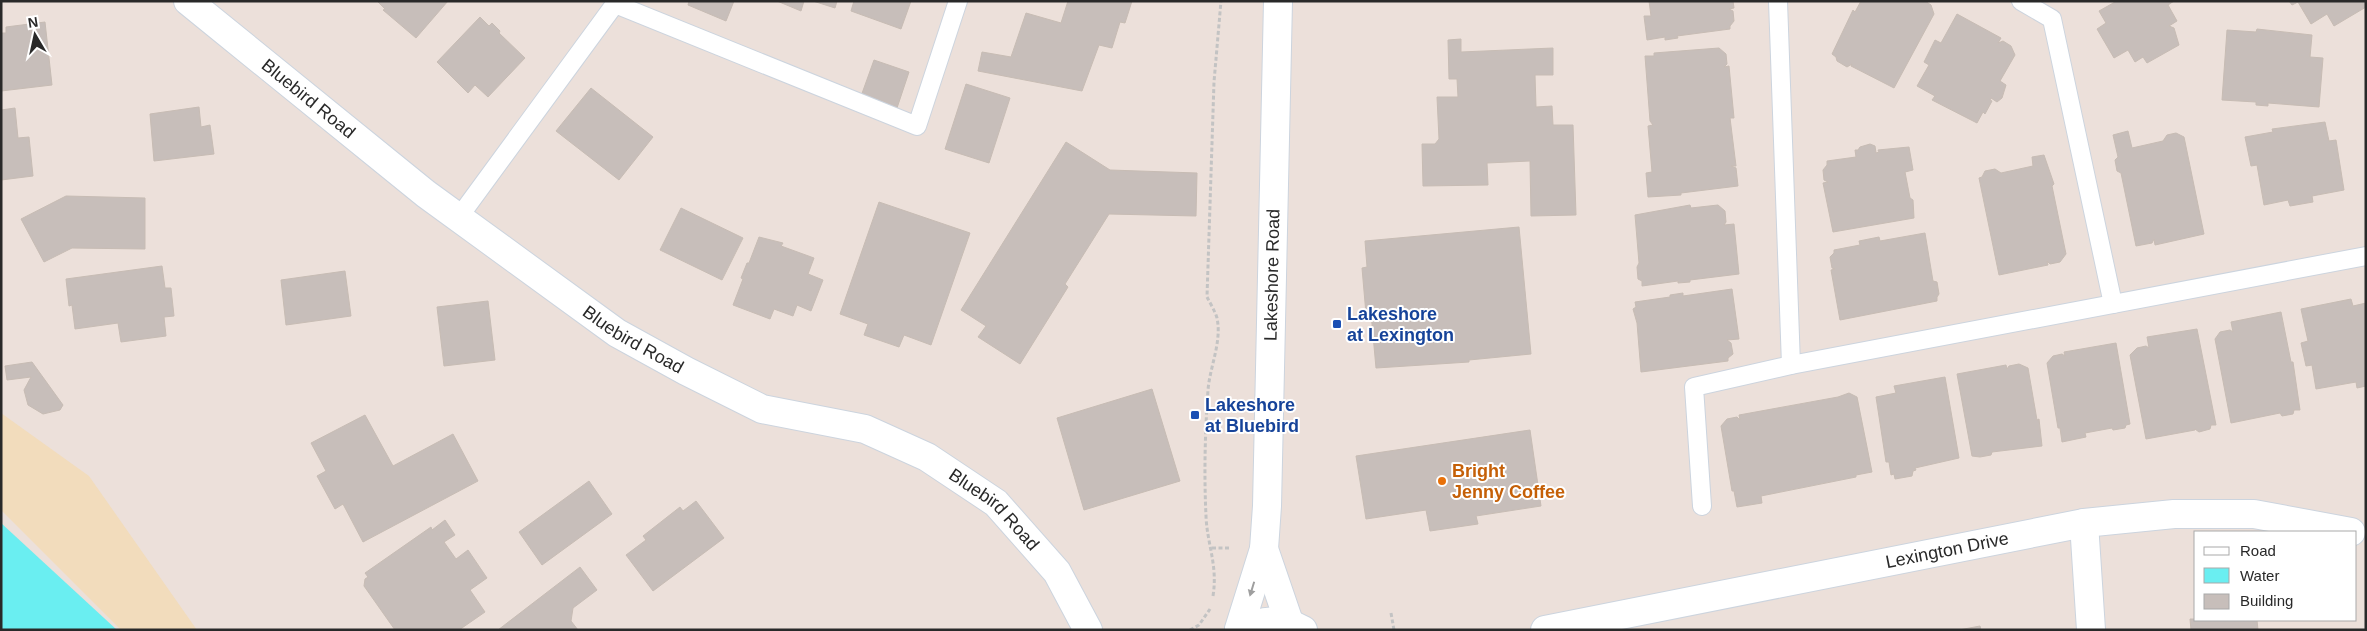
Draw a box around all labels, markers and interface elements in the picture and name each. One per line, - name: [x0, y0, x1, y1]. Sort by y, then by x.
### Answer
- north arrow: [10, 10, 60, 60]
- text: N: [27, 13, 39, 31]
- street label: Bluebird Road: [258, 55, 359, 142]
- street label: Lakeshore Road: [1261, 209, 1283, 341]
- street label: Bluebird Road: [579, 302, 687, 378]
- place label: Lakeshore at Lexington: [1347, 304, 1454, 345]
- marker: Lakeshore at Lexington: [1331, 318, 1343, 330]
- place label: Lakeshore at Bluebird: [1205, 395, 1299, 436]
- marker: Lakeshore at Bluebird: [1189, 409, 1201, 421]
- place label: Bright Jenny Coffee: [1452, 461, 1565, 502]
- street label: Bluebird Road: [945, 465, 1043, 554]
- marker: Bright Jenny Coffee: [1436, 475, 1448, 487]
- street label: Lexington Drive: [1884, 528, 2010, 572]
- legend: [2194, 531, 2357, 621]
- text: Road: [2240, 542, 2276, 559]
- text: Water: [2240, 567, 2279, 584]
- one-way arrow: [1247, 582, 1255, 597]
- text: Building: [2240, 592, 2293, 609]

